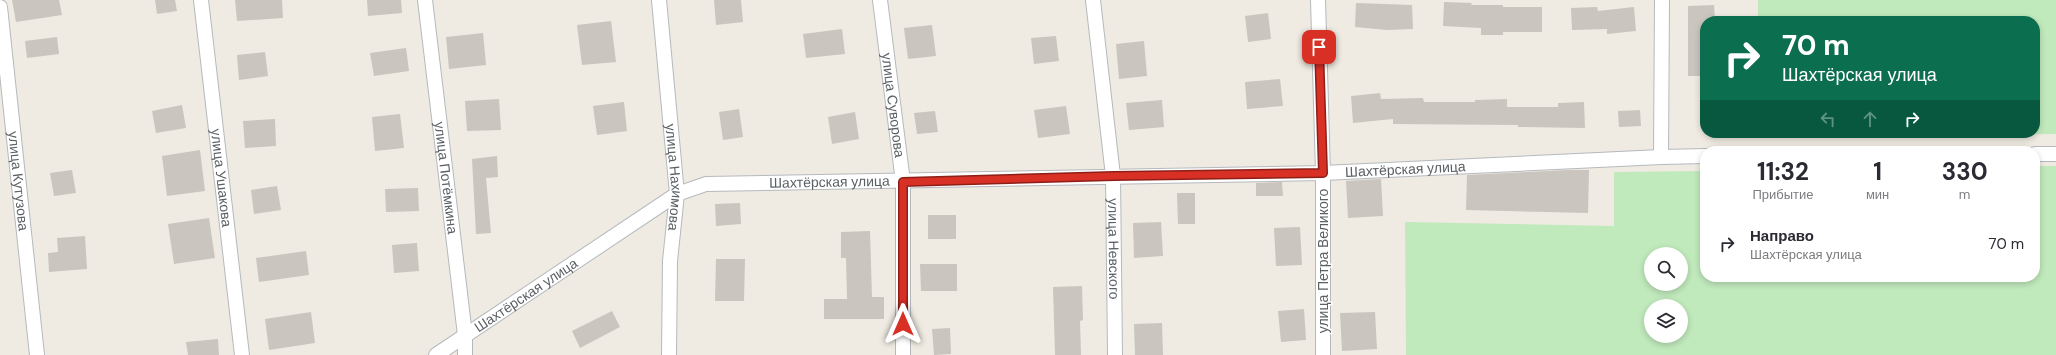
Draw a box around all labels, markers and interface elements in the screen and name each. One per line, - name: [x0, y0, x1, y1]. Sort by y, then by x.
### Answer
- text: 70 m: [1782, 27, 1850, 64]
- pin: [1302, 30, 1336, 64]
- icon: right: [1716, 32, 1768, 84]
- icon: arrive: [1308, 36, 1330, 58]
- street label: улица Суворова: [878, 52, 909, 159]
- text: Шахтёрская улица: [1782, 63, 1937, 87]
- icon: left: [1817, 108, 1839, 130]
- icon: ahead: [1859, 108, 1881, 130]
- icon: right: [1901, 108, 1923, 130]
- street label: улица Потёмкина: [431, 120, 462, 235]
- street label: улица Нахимова: [662, 123, 686, 232]
- street label: улица Ушакова: [207, 128, 236, 228]
- street label: улица Кутузова: [4, 130, 33, 232]
- text: 11:32: [1757, 156, 1809, 187]
- text: 1: [1873, 156, 1882, 187]
- text: 330: [1942, 156, 1988, 187]
- street label: Шахтёрская улица: [1345, 157, 1466, 181]
- street label: Шахтёрская улица: [769, 172, 890, 192]
- text: Прибытие: [1752, 186, 1814, 203]
- text: мин: [1866, 186, 1889, 203]
- text: m: [1959, 186, 1970, 203]
- street label: улица Петра Великого: [1314, 188, 1332, 333]
- street label: улица Невского: [1104, 198, 1123, 300]
- text: Направо: [1750, 226, 1814, 246]
- icon: right: [1716, 233, 1738, 255]
- text: 70 m: [1989, 234, 2024, 254]
- text: Шахтёрская улица: [1750, 246, 1862, 263]
- map controls: [1644, 247, 1688, 343]
- button: search: [1644, 247, 1688, 291]
- street label: Шахтёрская улица: [471, 254, 581, 336]
- button: layers: [1644, 299, 1688, 343]
- position arrow: [882, 303, 924, 345]

